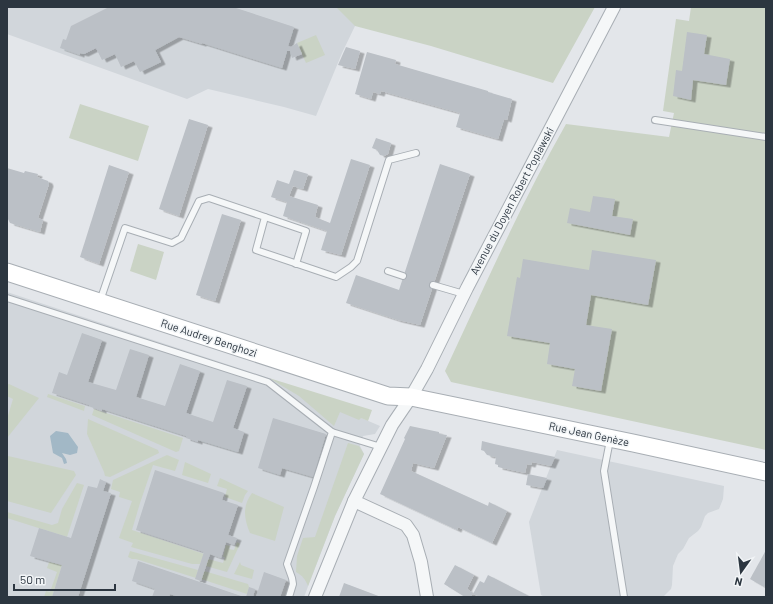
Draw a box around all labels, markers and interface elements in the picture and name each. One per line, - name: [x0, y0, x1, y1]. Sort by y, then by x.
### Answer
- street label: Avenue du Doyen Robert Poplawski: [467, 125, 556, 277]
- street label: Rue Audrey Benghozi: [159, 316, 259, 359]
- street label: Rue Jean Genèze: [548, 419, 631, 448]
- north arrow: [721, 552, 761, 592]
- scale bar: [14, 566, 115, 592]
- text: 50 m: [20, 572, 45, 586]
- text: N: [733, 575, 744, 589]

